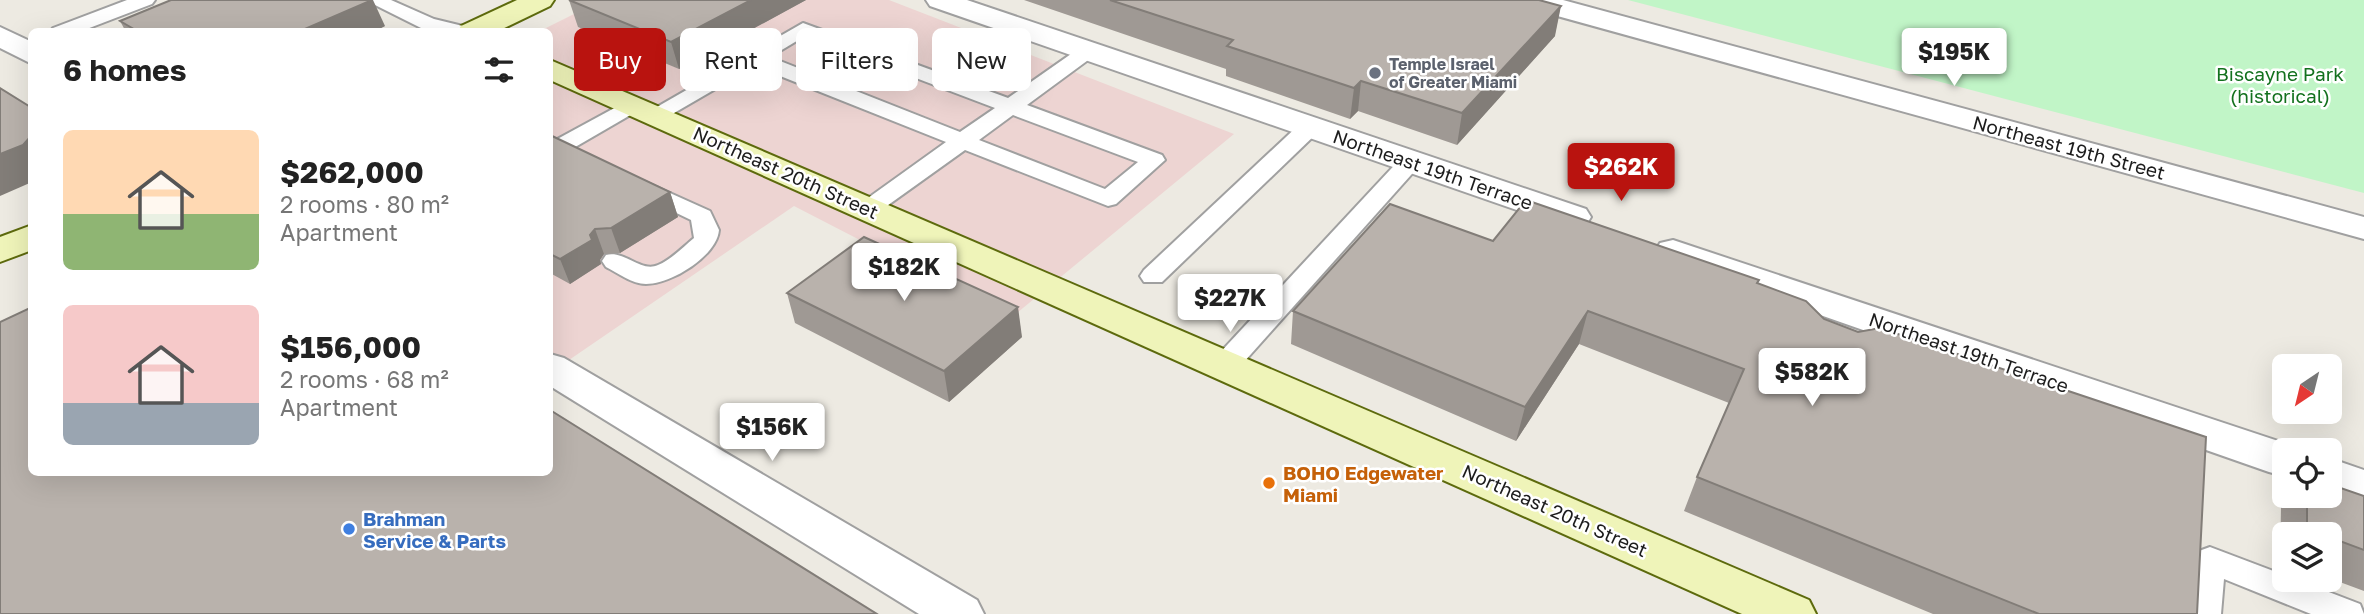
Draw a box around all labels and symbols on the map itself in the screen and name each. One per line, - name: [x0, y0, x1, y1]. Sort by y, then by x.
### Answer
- pin: $195K: [1905, 28, 2003, 88]
- place label: Temple Israel of Greater Miami: [1389, 54, 1517, 92]
- park label: Biscayne Park (historical): [2216, 62, 2344, 107]
- marker: Temple Israel of Greater Miami: [1367, 65, 1383, 81]
- street label: Northeast 19th Street: [1970, 110, 2168, 184]
- street label: Northeast 20th Street: [690, 121, 882, 223]
- street label: Northeast 19th Terrace: [1330, 124, 1536, 214]
- pin: $262K: [1572, 144, 1670, 203]
- pin: $182K: [855, 244, 953, 303]
- pin: $227K: [1181, 274, 1279, 334]
- street label: Northeast 19th Terrace: [1866, 307, 2072, 397]
- pin: $582K: [1763, 348, 1861, 408]
- north arrow: [2272, 354, 2342, 424]
- pin: $156K: [723, 404, 821, 463]
- street label: Northeast 20th Street: [1459, 459, 1651, 561]
- place label: BOHO Edgewater Miami: [1283, 461, 1444, 506]
- marker: BOHO Edgewater Miami: [1261, 475, 1277, 491]
- place label: Brahman Service & Parts: [363, 507, 506, 552]
- marker: Brahman Service & Parts: [341, 521, 357, 537]

